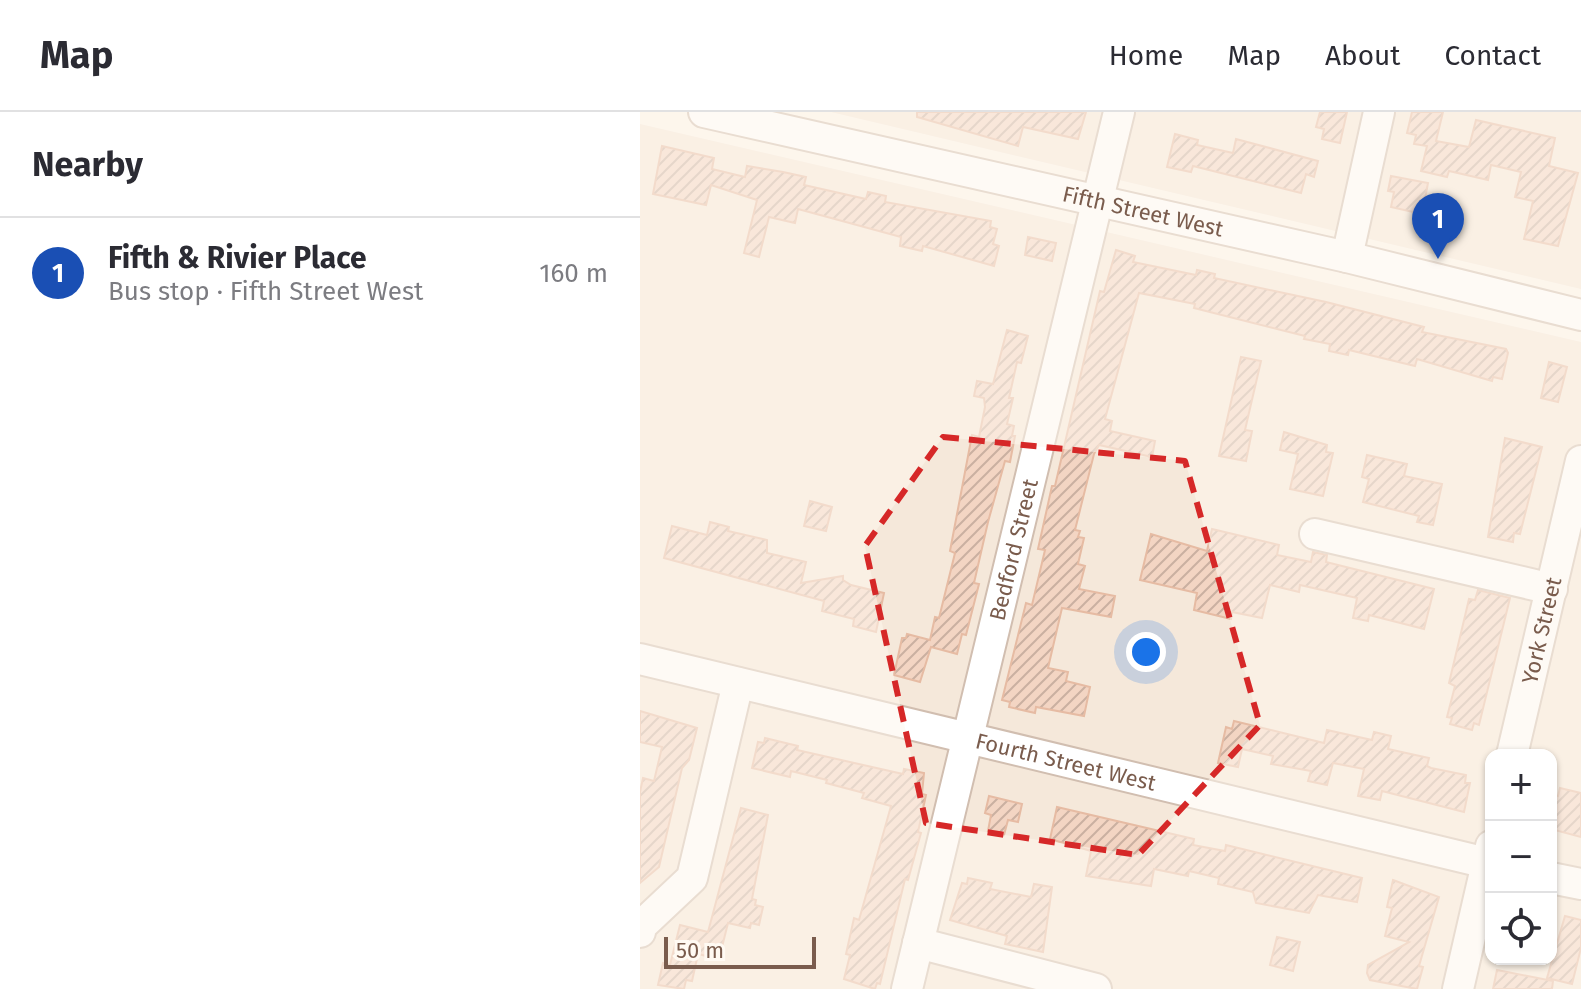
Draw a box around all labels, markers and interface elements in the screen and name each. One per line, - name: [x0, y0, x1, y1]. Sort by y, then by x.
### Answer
- text: Map: [40, 32, 113, 78]
- text: Home: [1109, 39, 1183, 72]
- text: Map: [1227, 39, 1281, 72]
- text: About: [1325, 39, 1400, 72]
- text: Contact: [1444, 39, 1541, 72]
- text: Nearby: [32, 144, 143, 185]
- street label: Fifth Street West: [1060, 180, 1226, 243]
- pin: 1: [1412, 193, 1464, 259]
- text: Fifth & Rivier Place: [108, 240, 367, 276]
- text: 1: [52, 258, 64, 289]
- text: 160 m: [539, 258, 608, 289]
- text: Bus stop · Fifth Street West: [108, 276, 424, 307]
- street label: Bedford Street: [984, 476, 1044, 623]
- street label: York Street: [1516, 574, 1567, 687]
- your location: [1126, 632, 1166, 672]
- street label: Fourth Street West: [973, 727, 1159, 797]
- map controls: [1485, 749, 1557, 965]
- button: +: [1485, 749, 1557, 821]
- button: −: [1485, 821, 1557, 893]
- button: locate: [1485, 893, 1557, 965]
- scale bar: [664, 933, 816, 969]
- text: 50 m: [676, 937, 724, 964]

